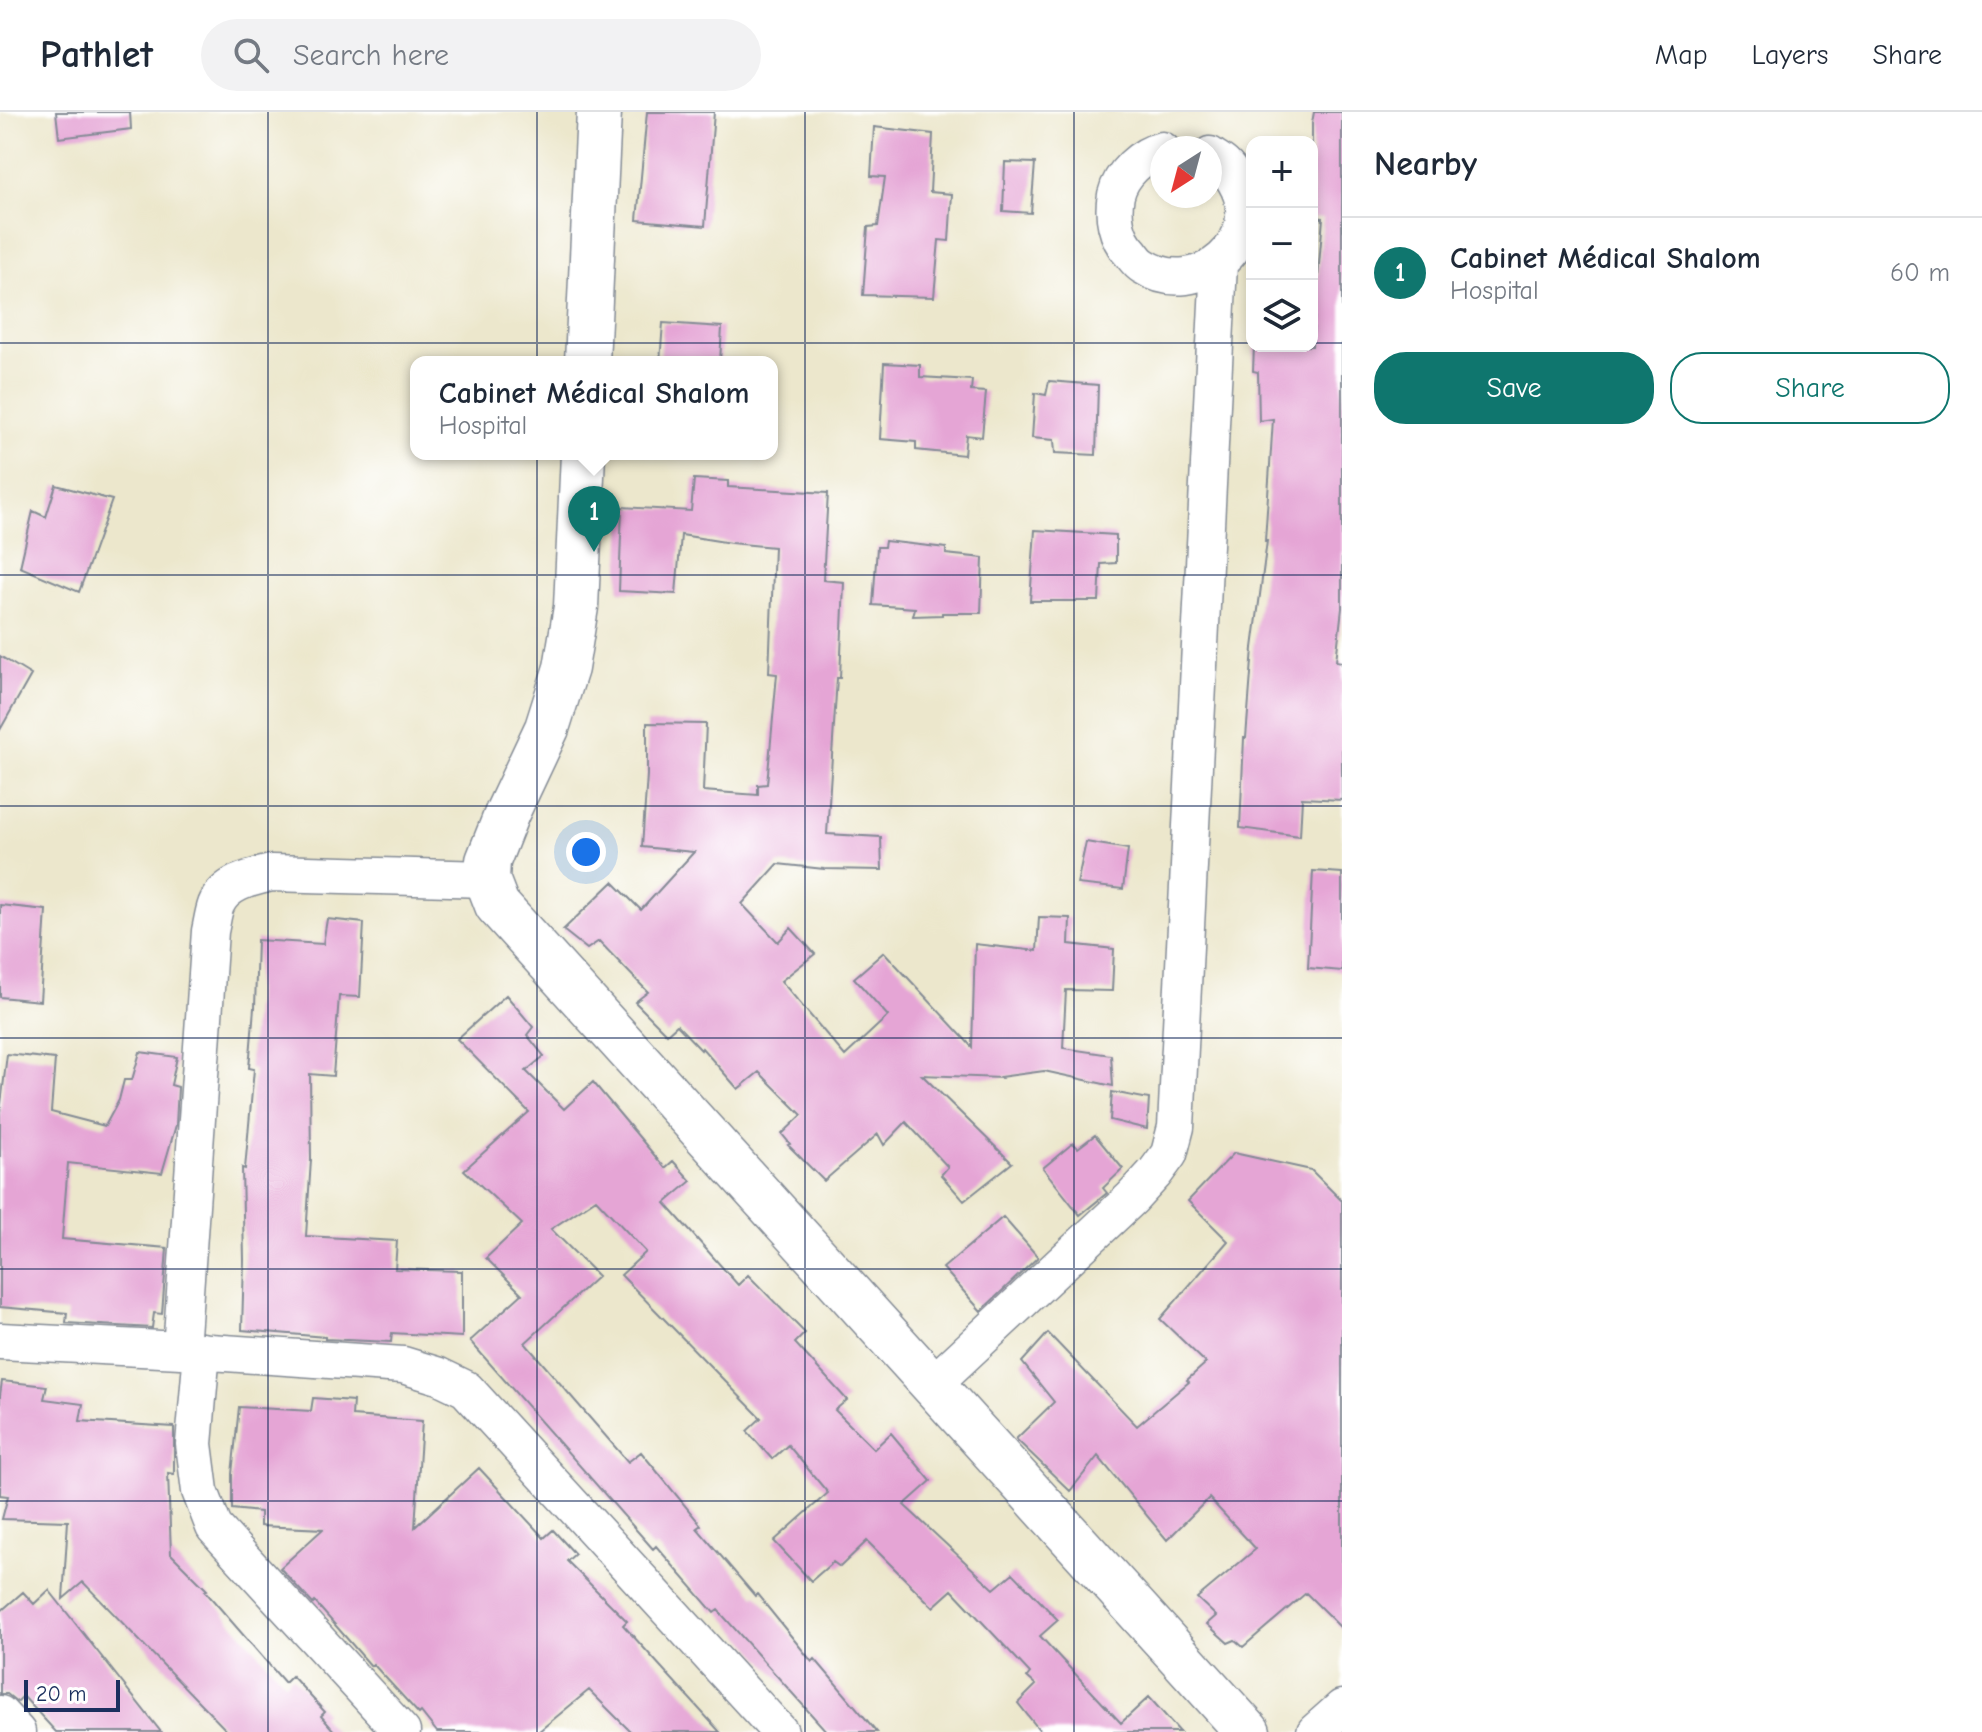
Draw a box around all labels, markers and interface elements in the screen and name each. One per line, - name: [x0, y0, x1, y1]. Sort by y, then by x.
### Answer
- search box: [201, 19, 761, 91]
- text: Pathlet: [40, 33, 153, 77]
- icon: search: [229, 33, 273, 77]
- text: Search here: [293, 38, 449, 73]
- text: Map: [1655, 39, 1708, 71]
- text: Layers: [1752, 39, 1828, 71]
- text: Share: [1872, 39, 1942, 71]
- north arrow: [1150, 136, 1222, 208]
- map controls: [1246, 136, 1318, 352]
- button: +: [1246, 136, 1318, 208]
- text: Nearby: [1374, 144, 1477, 184]
- button: −: [1246, 208, 1318, 280]
- text: Cabinet Médical Shalom: [1450, 241, 1761, 276]
- text: 1: [1395, 258, 1405, 288]
- text: 60 m: [1890, 258, 1950, 288]
- text: Hospital: [1450, 276, 1539, 306]
- button: layers: [1246, 280, 1318, 352]
- button: Save: [1374, 352, 1654, 424]
- button: Share: [1670, 352, 1950, 424]
- popup: [410, 356, 778, 460]
- text: Cabinet Médical Shalom: [439, 376, 749, 411]
- text: Hospital: [439, 411, 527, 441]
- pin: 1: [568, 486, 620, 552]
- your location: [566, 832, 606, 872]
- scale bar: [24, 1676, 120, 1712]
- text: 20 m: [36, 1681, 86, 1707]

